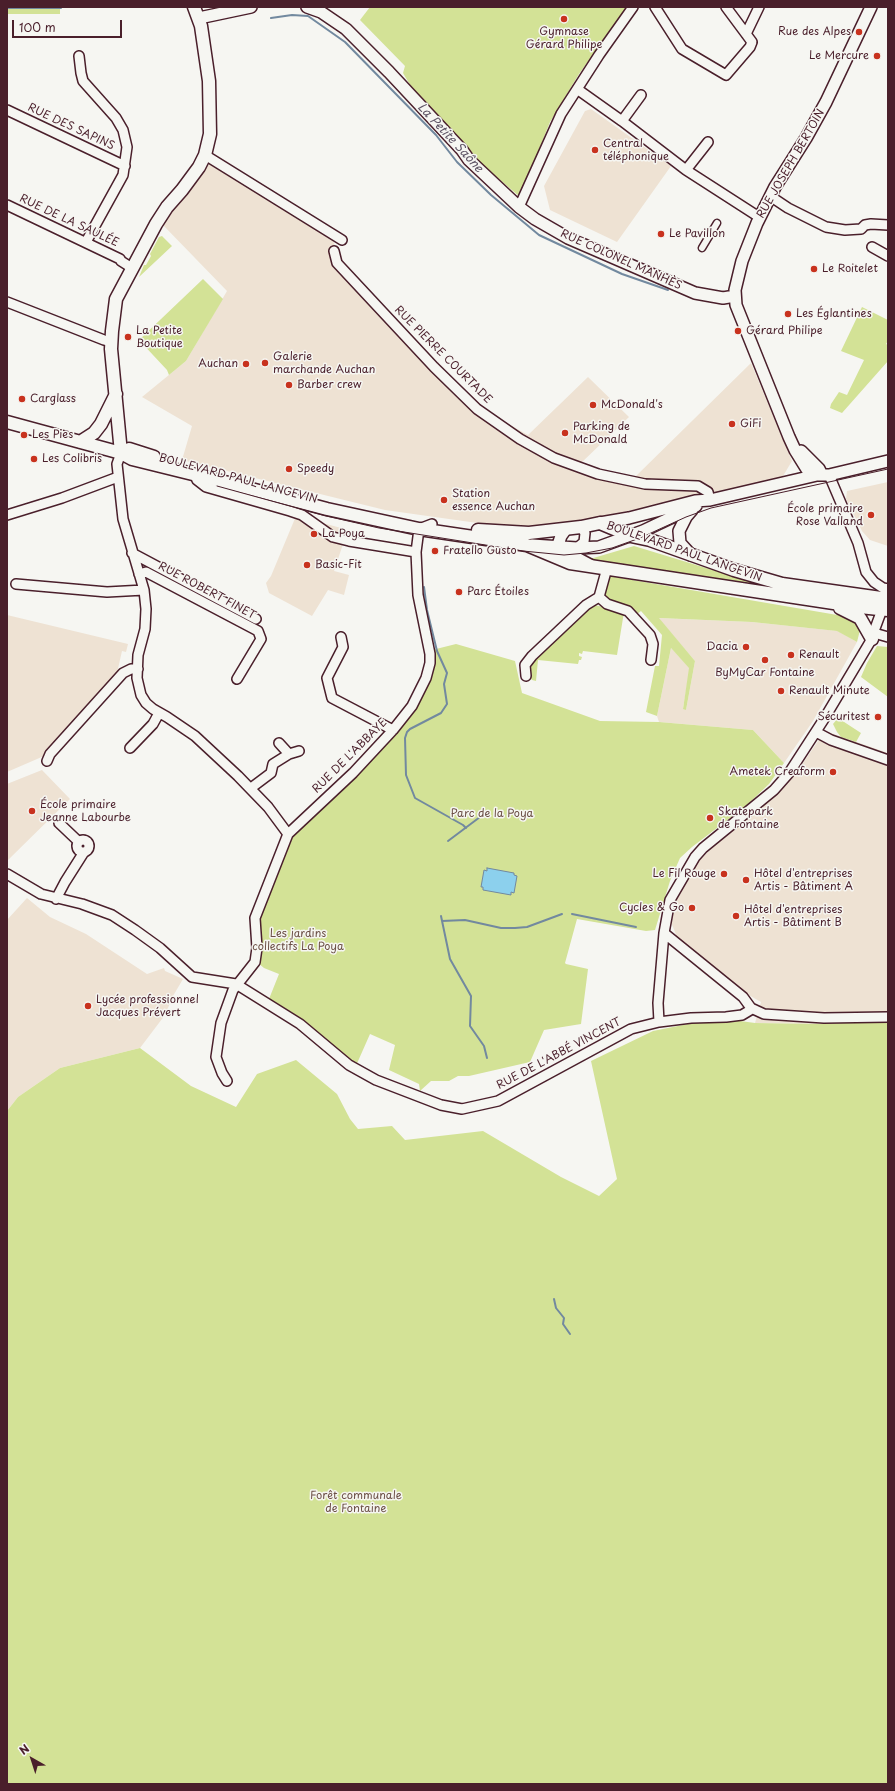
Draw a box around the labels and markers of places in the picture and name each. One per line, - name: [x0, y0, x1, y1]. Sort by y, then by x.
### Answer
- marker: Gymnase Gérard Philipe: [559, 14, 569, 24]
- place label: Gymnase Gérard Philipe: [526, 25, 602, 51]
- place label: Rue des Alpes: [778, 25, 851, 39]
- marker: Rue des Alpes: [854, 27, 864, 37]
- place label: Le Mercure: [809, 49, 869, 63]
- marker: Le Mercure: [872, 51, 882, 61]
- place label: Central téléphonique: [603, 137, 669, 163]
- marker: Central téléphonique: [590, 145, 600, 155]
- place label: Le Pavillon: [669, 227, 725, 241]
- marker: Le Pavillon: [656, 229, 666, 239]
- place label: Le Roitelet: [822, 262, 878, 276]
- marker: Le Roitelet: [809, 264, 819, 274]
- place label: Les Églantines: [796, 307, 872, 321]
- marker: Les Églantines: [783, 309, 793, 319]
- place label: La Petite Boutique: [136, 324, 183, 350]
- place label: Gérard Philipe: [746, 324, 823, 338]
- marker: Gérard Philipe: [733, 326, 743, 336]
- marker: La Petite Boutique: [123, 332, 133, 342]
- place label: Galerie marchande Auchan: [273, 350, 375, 376]
- place label: Auchan: [198, 357, 238, 371]
- marker: Galerie marchande Auchan: [260, 358, 270, 368]
- marker: Auchan: [241, 359, 251, 369]
- place label: Barber crew: [297, 378, 361, 392]
- marker: Barber crew: [284, 380, 294, 390]
- place label: Carglass: [30, 392, 76, 406]
- marker: Carglass: [17, 394, 27, 404]
- place label: McDonald's: [601, 398, 663, 412]
- marker: McDonald's: [588, 400, 598, 410]
- place label: GiFi: [740, 417, 761, 431]
- marker: GiFi: [727, 419, 737, 429]
- place label: Parking de McDonald: [573, 420, 630, 446]
- place label: Les Pies: [32, 428, 73, 442]
- marker: Parking de McDonald: [560, 428, 570, 438]
- marker: Les Pies: [19, 430, 29, 440]
- place label: Les Colibris: [42, 452, 102, 466]
- marker: Les Colibris: [29, 454, 39, 464]
- place label: Speedy: [297, 462, 334, 476]
- marker: Speedy: [284, 464, 294, 474]
- place label: Station essence Auchan: [452, 487, 535, 513]
- marker: Station essence Auchan: [439, 495, 449, 505]
- place label: École primaire Rose Valland: [787, 502, 863, 528]
- marker: École primaire Rose Valland: [866, 510, 876, 520]
- place label: La Poya: [322, 527, 365, 541]
- marker: La Poya: [309, 529, 319, 539]
- place label: Fratello Gusto: [443, 544, 517, 558]
- marker: Fratello Gusto: [430, 546, 440, 556]
- place label: Basic-Fit: [315, 558, 362, 572]
- marker: Basic-Fit: [302, 560, 312, 570]
- place label: Parc Étoiles: [467, 585, 529, 599]
- marker: Parc Étoiles: [454, 587, 464, 597]
- place label: Dacia: [706, 640, 738, 654]
- marker: Dacia: [741, 642, 751, 652]
- place label: Renault: [799, 648, 839, 662]
- marker: Renault: [786, 650, 796, 660]
- marker: ByMyCar Fontaine: [760, 655, 770, 665]
- place label: ByMyCar Fontaine: [715, 666, 815, 680]
- place label: Renault Minute: [789, 684, 870, 698]
- marker: Renault Minute: [776, 686, 786, 696]
- place label: Sécuritest: [817, 710, 870, 724]
- marker: Sécuritest: [873, 712, 883, 722]
- place label: Ametek Creaform: [730, 765, 825, 779]
- marker: Ametek Creaform: [828, 767, 838, 777]
- place label: École primaire Jeanne Labourbe: [40, 798, 131, 824]
- place label: Skatepark de Fontaine: [718, 805, 779, 831]
- marker: École primaire Jeanne Labourbe: [27, 806, 37, 816]
- marker: Skatepark de Fontaine: [705, 813, 715, 823]
- place label: Le Fil Rouge: [653, 867, 716, 881]
- place label: Hôtel d'entreprises Artis - Bâtiment A: [754, 867, 853, 893]
- marker: Le Fil Rouge: [719, 869, 729, 879]
- marker: Hôtel d'entreprises Artis - Bâtiment A: [741, 875, 751, 885]
- place label: Cycles & Go: [619, 901, 684, 915]
- marker: Cycles & Go: [687, 903, 697, 913]
- place label: Hôtel d'entreprises Artis - Bâtiment B: [744, 903, 842, 929]
- marker: Hôtel d'entreprises Artis - Bâtiment B: [731, 911, 741, 921]
- place label: Lycée professionnel Jacques Prévert: [96, 993, 199, 1019]
- marker: Lycée professionnel Jacques Prévert: [83, 1001, 93, 1011]

